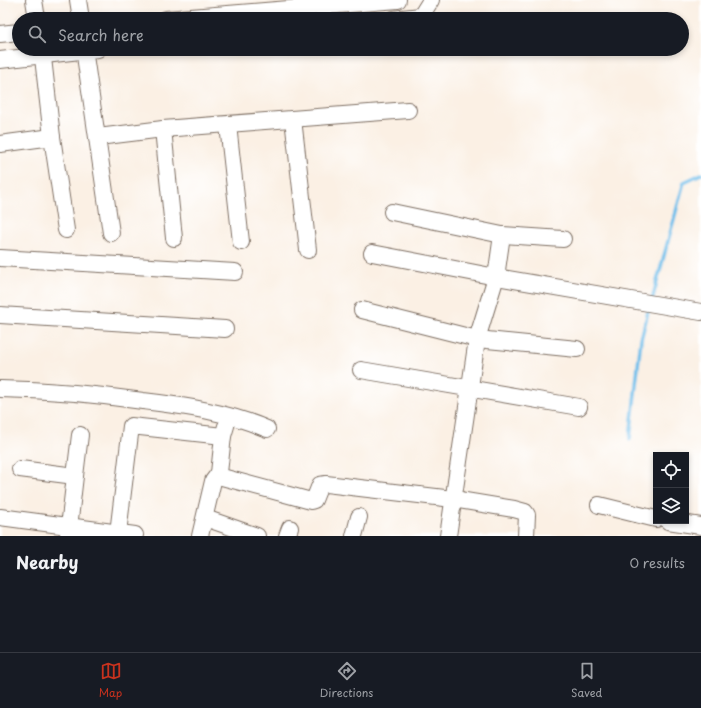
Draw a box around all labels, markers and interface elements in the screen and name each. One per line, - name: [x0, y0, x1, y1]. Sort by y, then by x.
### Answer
- search box: [12, 12, 689, 56]
- icon: search: [26, 23, 48, 45]
- text: Search here: [58, 23, 144, 46]
- map controls: [653, 452, 689, 524]
- button: locate: [653, 452, 689, 488]
- button: layers: [653, 488, 689, 524]
- text: Nearby: [16, 549, 78, 575]
- text: 0 results: [630, 553, 685, 572]
- tab: Map: [99, 660, 122, 701]
- tab: Directions: [320, 660, 373, 701]
- tab: Saved: [571, 660, 602, 701]

